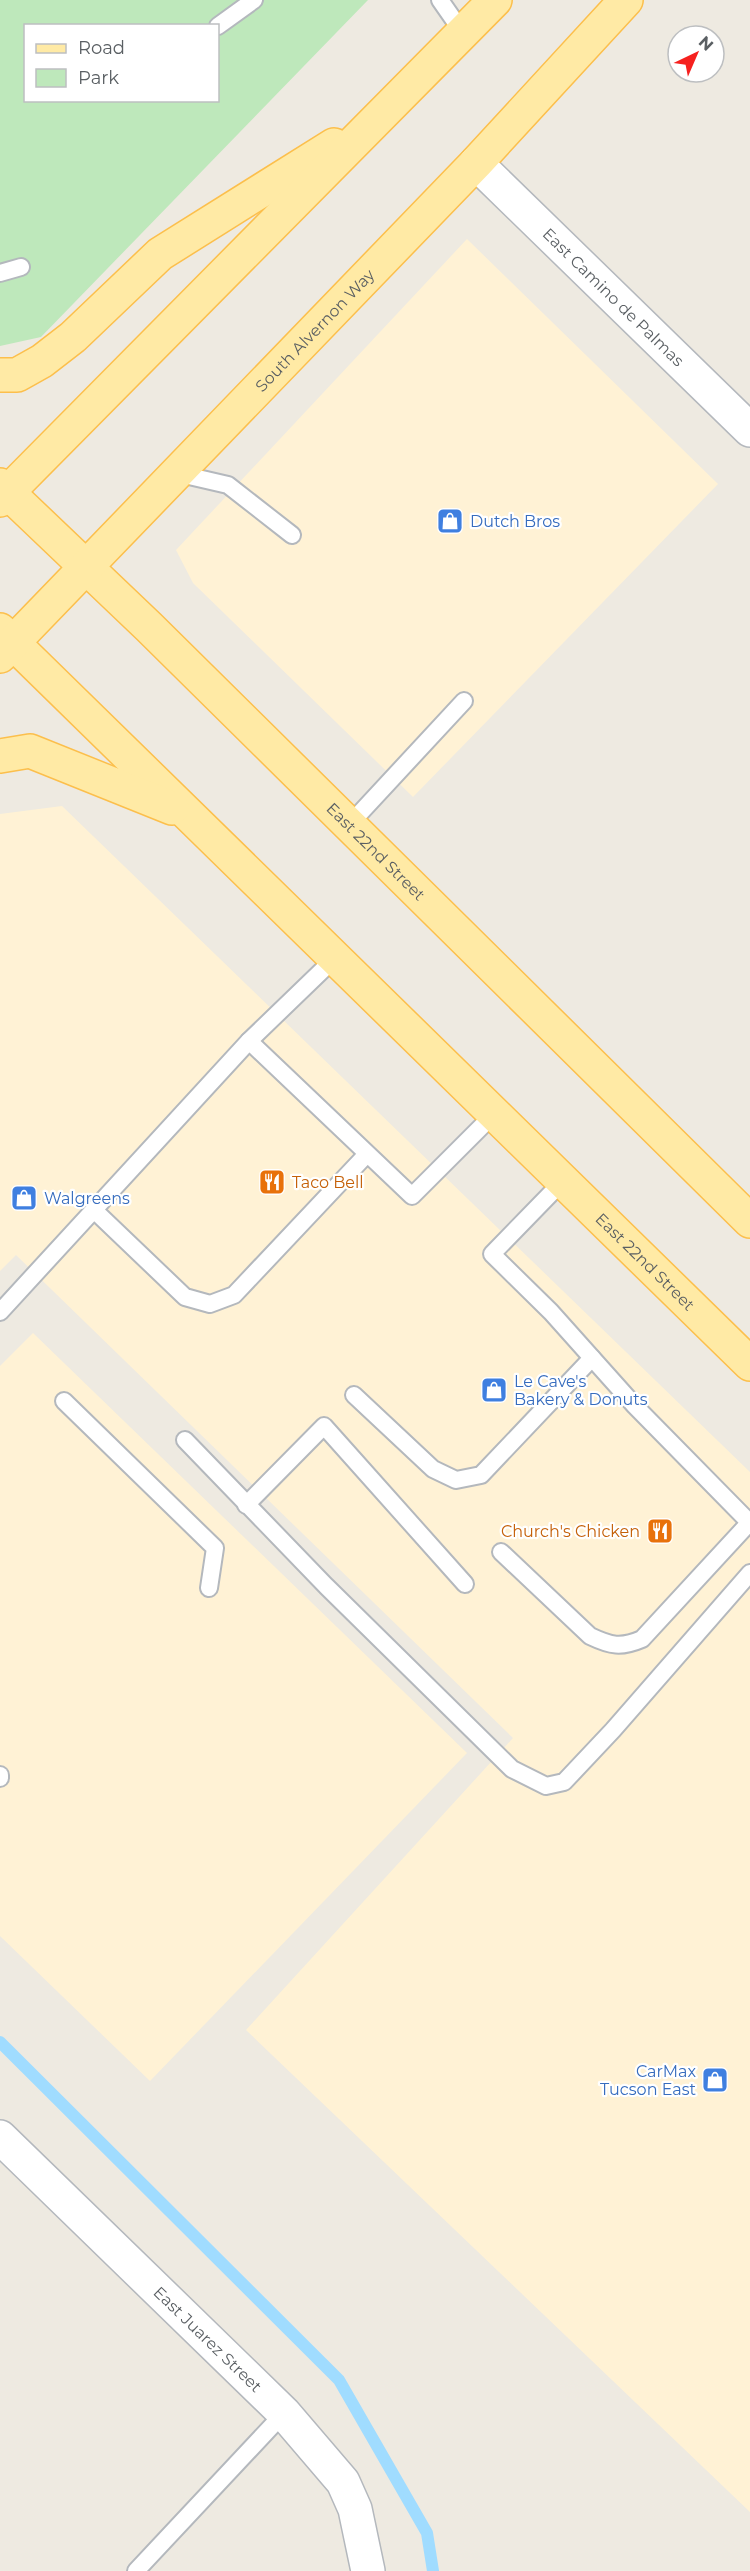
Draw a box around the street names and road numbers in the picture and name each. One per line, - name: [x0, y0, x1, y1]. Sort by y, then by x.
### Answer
- street label: East Camino de Palmas: [539, 224, 688, 370]
- street label: South Alvernon Way: [251, 265, 378, 395]
- street label: East 22nd Street: [323, 799, 430, 905]
- street label: East 22nd Street: [592, 1209, 699, 1315]
- street label: East Juarez Street: [150, 2282, 266, 2396]

